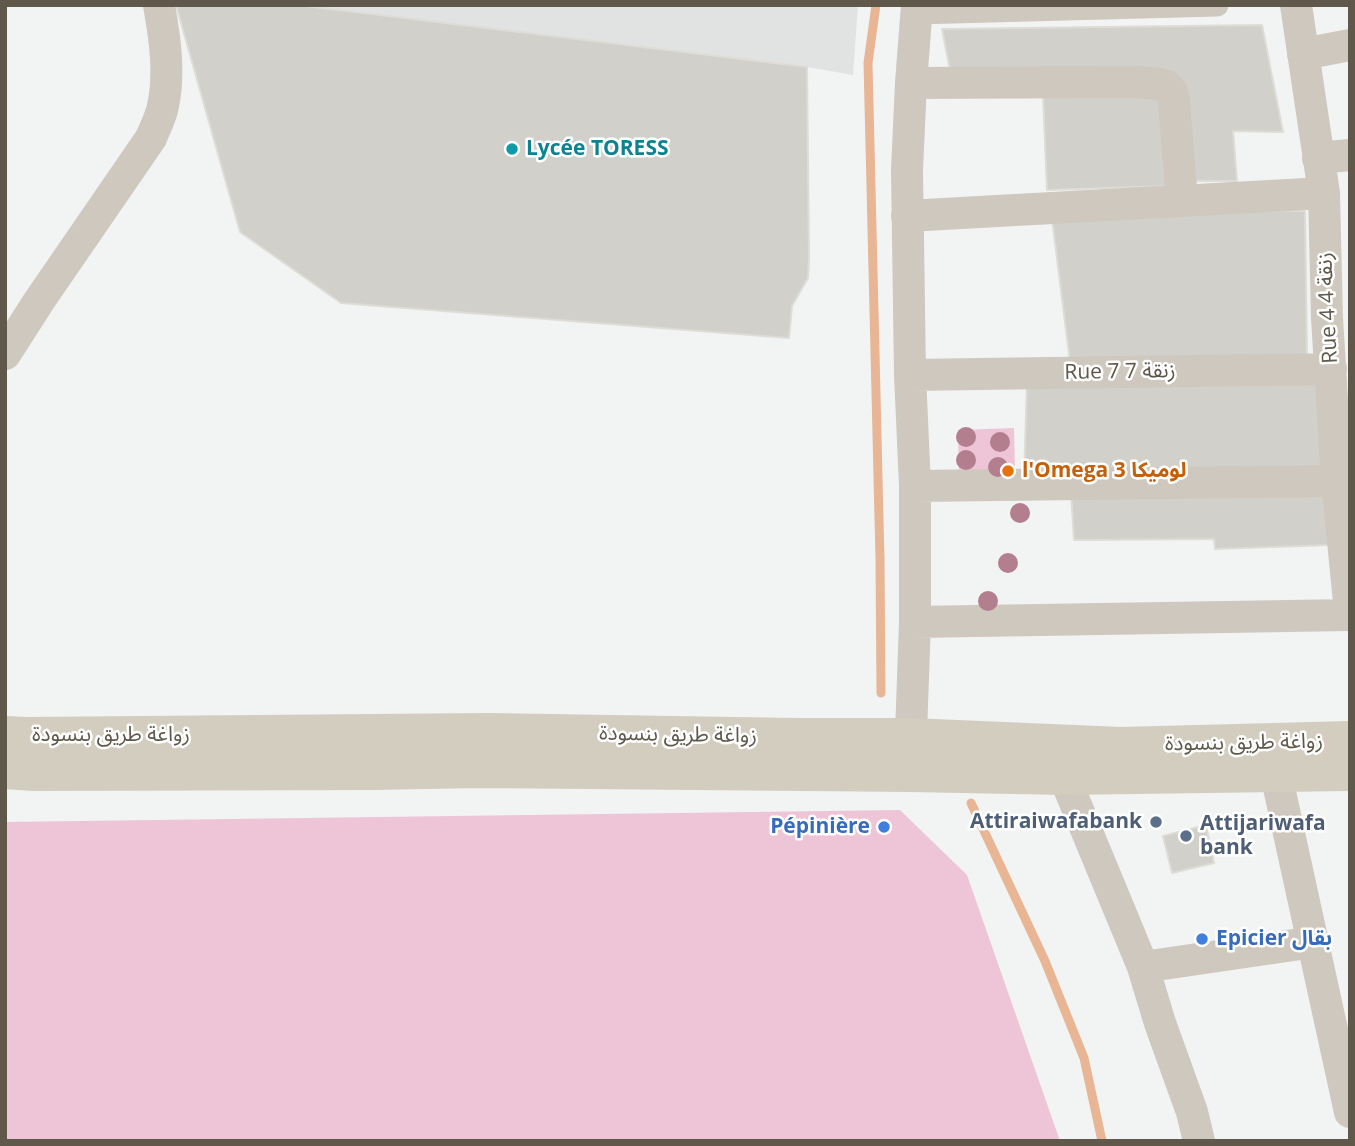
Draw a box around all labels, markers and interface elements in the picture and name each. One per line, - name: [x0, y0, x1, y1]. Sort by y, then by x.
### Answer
- place label: Lycée TORESS: [526, 136, 669, 162]
- marker: Lycée TORESS: [504, 141, 520, 157]
- street label: Rue 4 زنقة 4: [1313, 252, 1343, 364]
- street label: Rue 7 زنقة 7: [1064, 358, 1176, 386]
- place label: l'Omega 3 لوميكا: [1022, 458, 1187, 484]
- marker: l'Omega 3 لوميكا: [1000, 463, 1016, 479]
- street label: زواغة طريق بنسودة: [599, 721, 757, 749]
- street label: زواغة طريق بنسودة: [32, 722, 190, 748]
- street label: زواغة طريق بنسودة: [1165, 729, 1323, 757]
- place label: Attiraiwafabank: [970, 809, 1142, 835]
- place label: Attijariwafa bank: [1200, 811, 1326, 861]
- place label: Pépinière: [770, 814, 870, 840]
- marker: Attiraiwafabank: [1148, 814, 1164, 830]
- marker: Pépinière: [876, 819, 892, 835]
- marker: Attijariwafa bank: [1178, 828, 1194, 844]
- place label: Epicier بقال: [1216, 926, 1332, 952]
- marker: Epicier بقال: [1194, 931, 1210, 947]

